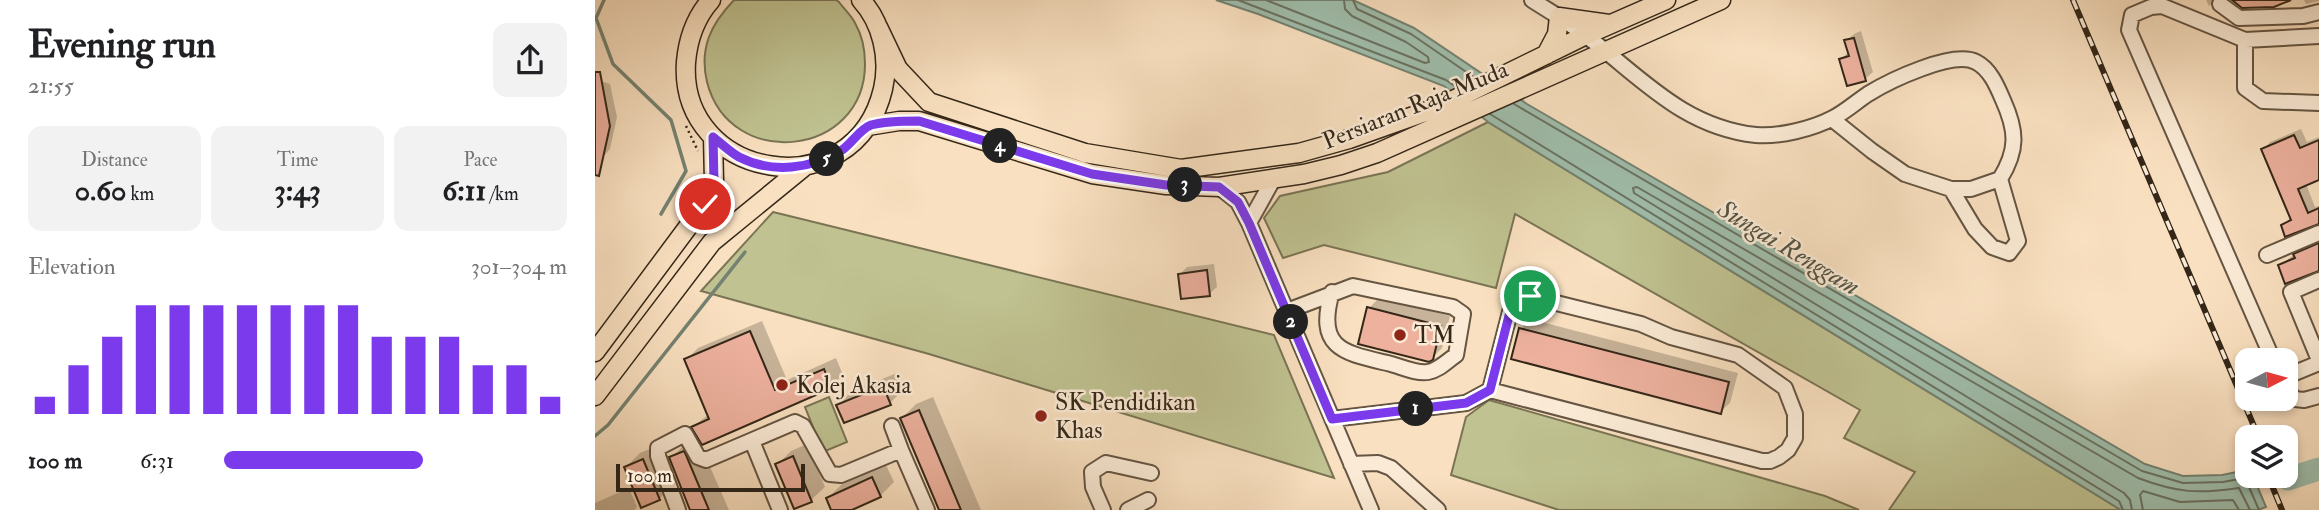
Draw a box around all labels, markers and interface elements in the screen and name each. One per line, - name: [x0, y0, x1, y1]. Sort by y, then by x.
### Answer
- text: Evening run: [28, 21, 216, 69]
- button: share: [493, 23, 567, 97]
- street label: Persiaran Raja Muda: [1318, 54, 1514, 157]
- text: 21:55: [28, 71, 74, 100]
- pin: 4: [983, 128, 1017, 164]
- text: 4: [994, 133, 1005, 157]
- pin: 5: [810, 142, 845, 176]
- text: 5: [822, 146, 831, 170]
- text: Distance: [81, 148, 148, 172]
- text: Time: [277, 148, 318, 172]
- text: Pace: [463, 148, 498, 172]
- pin: 3: [1167, 168, 1203, 202]
- text: 0.60: [75, 172, 126, 209]
- text: 3:43: [274, 172, 321, 209]
- text: 6:11: [442, 172, 486, 209]
- text: 3: [1181, 172, 1188, 196]
- pin: [675, 174, 735, 234]
- text: km: [126, 182, 154, 206]
- text: /km: [486, 182, 519, 206]
- icon: check: [686, 185, 724, 223]
- water label: Sungai Renggam: [1711, 192, 1865, 303]
- text: Elevation: [28, 252, 116, 281]
- text: 301–304 m: [471, 252, 567, 281]
- pin: [1500, 266, 1560, 326]
- icon: arrive: [1511, 277, 1549, 315]
- pin: 2: [1273, 304, 1309, 340]
- text: 2: [1286, 309, 1295, 333]
- place label: TM: [1414, 320, 1455, 351]
- marker: TM: [1392, 327, 1408, 343]
- north arrow: [2235, 348, 2298, 411]
- map controls: [2235, 348, 2298, 488]
- place label: Kolej Akasia: [796, 370, 913, 401]
- marker: Kolej Akasia: [774, 377, 790, 393]
- place label: SK Pendidikan Khas: [1055, 387, 1196, 446]
- pin: 1: [1399, 392, 1433, 426]
- text: 1: [1412, 396, 1419, 420]
- marker: SK Pendidikan Khas: [1033, 408, 1049, 424]
- button: layers: [2235, 425, 2298, 488]
- text: 100 m: [28, 446, 82, 475]
- text: 6:31: [140, 446, 174, 475]
- scale bar: [616, 461, 805, 493]
- text: 100 m: [627, 464, 672, 488]

